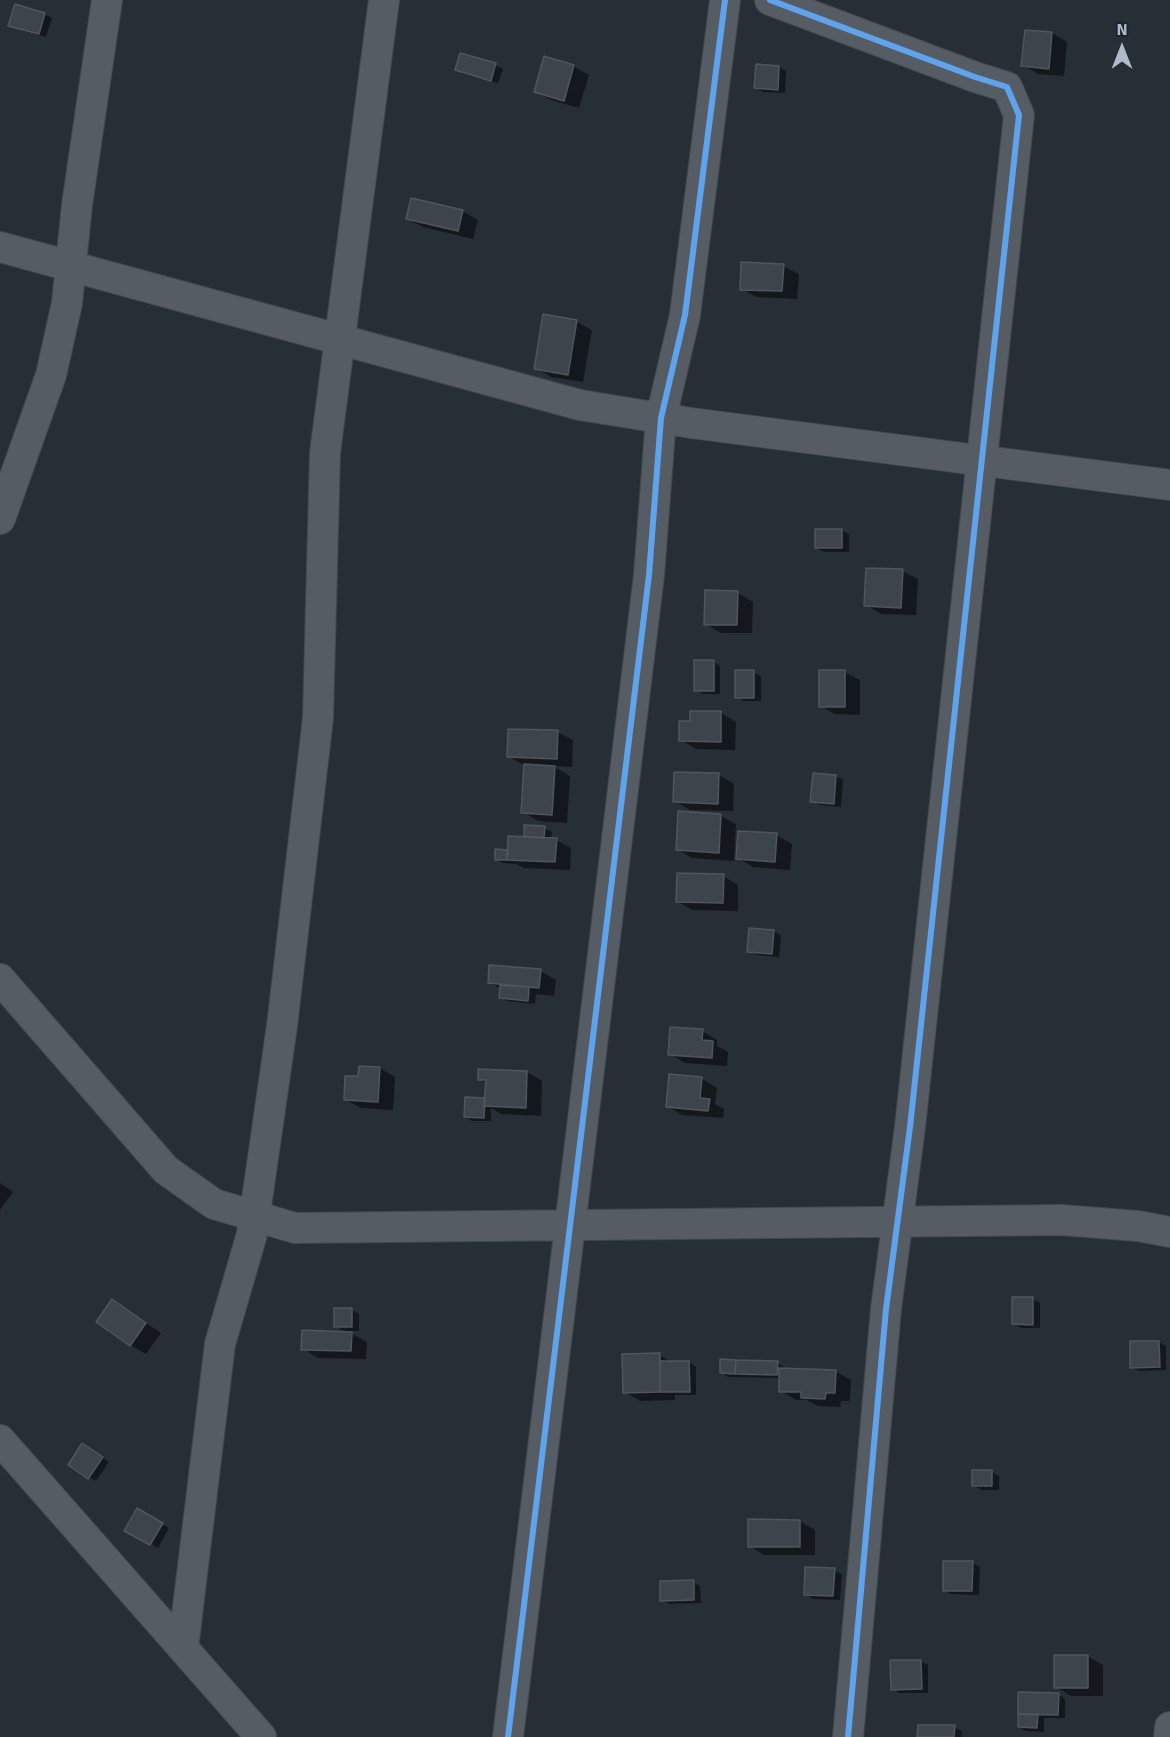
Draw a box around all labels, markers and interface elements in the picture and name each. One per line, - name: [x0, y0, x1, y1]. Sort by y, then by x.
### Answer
- north arrow: [1092, 18, 1152, 78]
- text: N: [1116, 20, 1128, 40]

